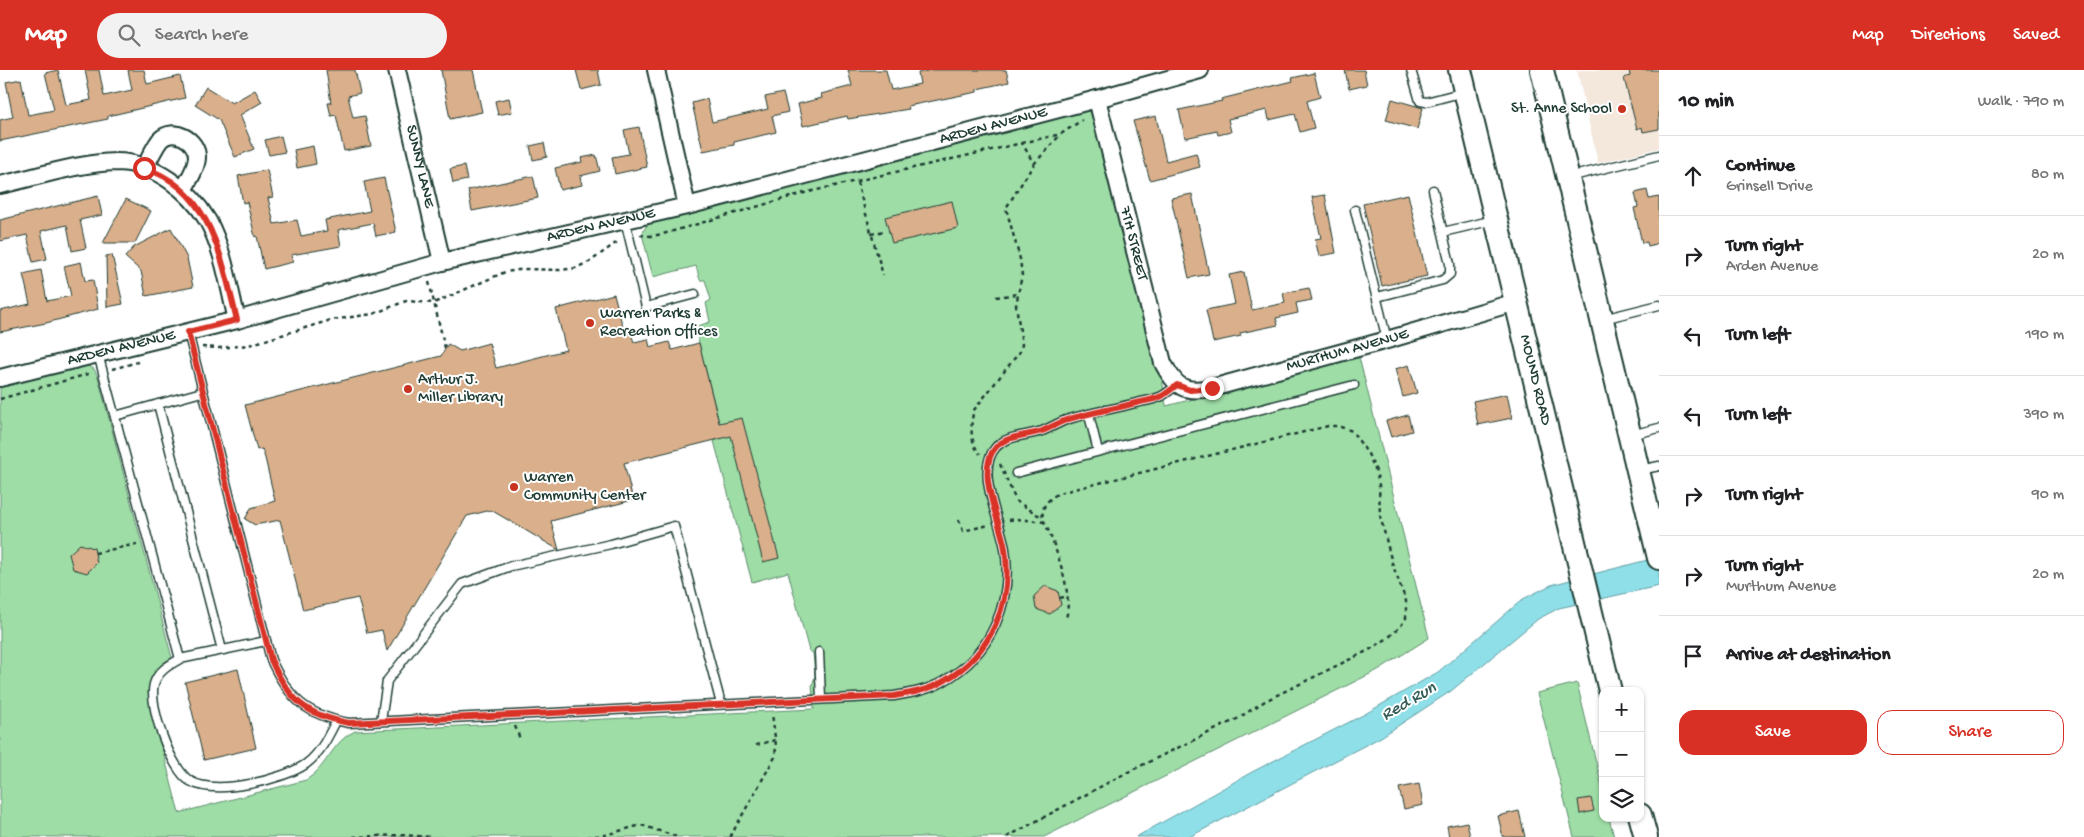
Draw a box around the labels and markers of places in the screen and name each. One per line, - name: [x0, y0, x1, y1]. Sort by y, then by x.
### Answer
- place label: St. Anne School: [1511, 100, 1612, 119]
- marker: St. Anne School: [1616, 103, 1628, 115]
- place label: Warren Parks & Recreation Offices: [600, 305, 718, 342]
- marker: Warren Parks & Recreation Offices: [584, 317, 596, 329]
- place label: Arthur J. Miller Library: [418, 371, 503, 408]
- marker: Arthur J. Miller Library: [402, 383, 414, 395]
- place label: Warren Community Center: [524, 469, 647, 506]
- marker: Warren Community Center: [508, 481, 520, 493]

